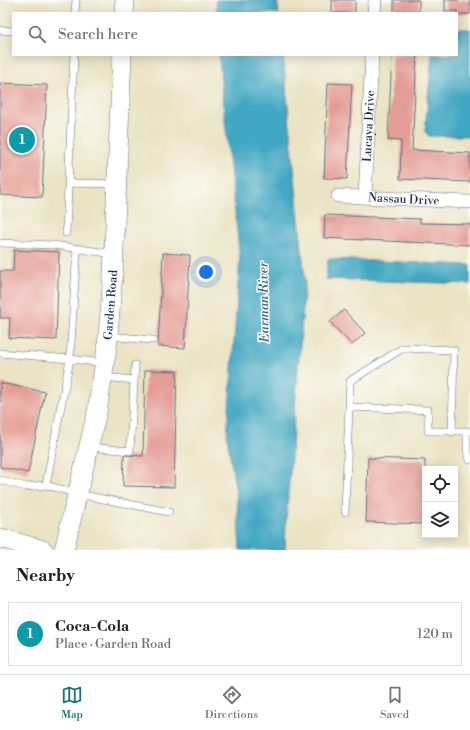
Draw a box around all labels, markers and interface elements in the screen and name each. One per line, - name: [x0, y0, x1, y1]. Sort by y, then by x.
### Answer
- search box: [12, 12, 458, 56]
- icon: search: [26, 23, 48, 45]
- text: Search here: [58, 25, 138, 44]
- street label: Lucaya Drive: [360, 90, 378, 162]
- pin: 1: [9, 125, 35, 155]
- street label: Nassau Drive: [368, 190, 440, 209]
- water label: Earman River: [255, 261, 273, 343]
- your location: [196, 262, 216, 282]
- street label: Garden Road: [101, 269, 121, 341]
- map controls: [422, 466, 458, 538]
- button: locate: [422, 466, 458, 502]
- button: layers: [422, 502, 458, 538]
- text: Nearby: [16, 565, 75, 587]
- text: Coca-Cola: [55, 617, 129, 636]
- text: 1: [27, 626, 33, 642]
- text: 120 m: [417, 626, 453, 642]
- text: Place · Garden Road: [55, 636, 171, 652]
- tab: Map: [61, 684, 83, 722]
- tab: Directions: [205, 684, 258, 722]
- tab: Saved: [380, 684, 409, 722]

